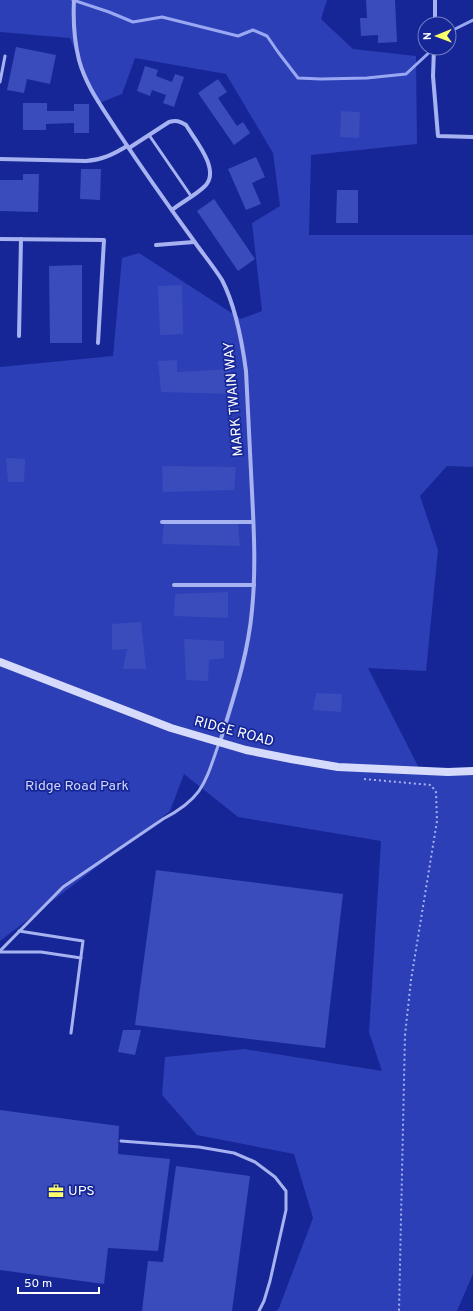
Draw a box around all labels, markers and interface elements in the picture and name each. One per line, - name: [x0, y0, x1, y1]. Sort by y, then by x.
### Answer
- north arrow: [417, 16, 457, 56]
- text: N: [421, 32, 435, 40]
- street label: MARK TWAIN WAY: [221, 341, 247, 457]
- street label: RIDGE ROAD: [192, 713, 276, 751]
- park label: Ridge Road Park: [25, 778, 129, 795]
- office icon: UPS: [47, 1182, 65, 1200]
- place label: UPS: [68, 1183, 95, 1200]
- scale bar: [18, 1269, 99, 1295]
- text: 50 m: [24, 1276, 52, 1292]

